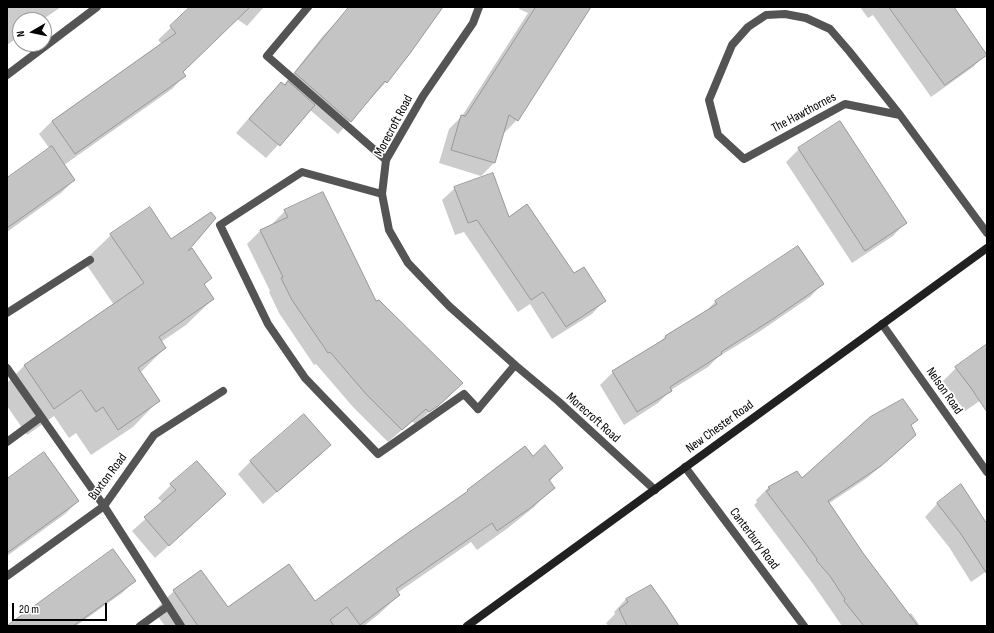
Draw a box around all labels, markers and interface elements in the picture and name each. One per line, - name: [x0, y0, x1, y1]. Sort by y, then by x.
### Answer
- north arrow: [12, 12, 52, 52]
- text: N: [14, 30, 28, 38]
- street label: The Hawthornes: [769, 89, 839, 137]
- street label: Morecroft Road: [371, 93, 417, 159]
- street label: Nelson Road: [922, 365, 966, 417]
- street label: Morecroft Road: [563, 390, 623, 446]
- street label: New Chester Road: [683, 397, 757, 457]
- street label: Buxton Road: [85, 451, 131, 503]
- street label: Canterbury Road: [726, 505, 782, 573]
- scale bar: [14, 595, 109, 621]
- text: 20 m: [19, 602, 39, 617]

